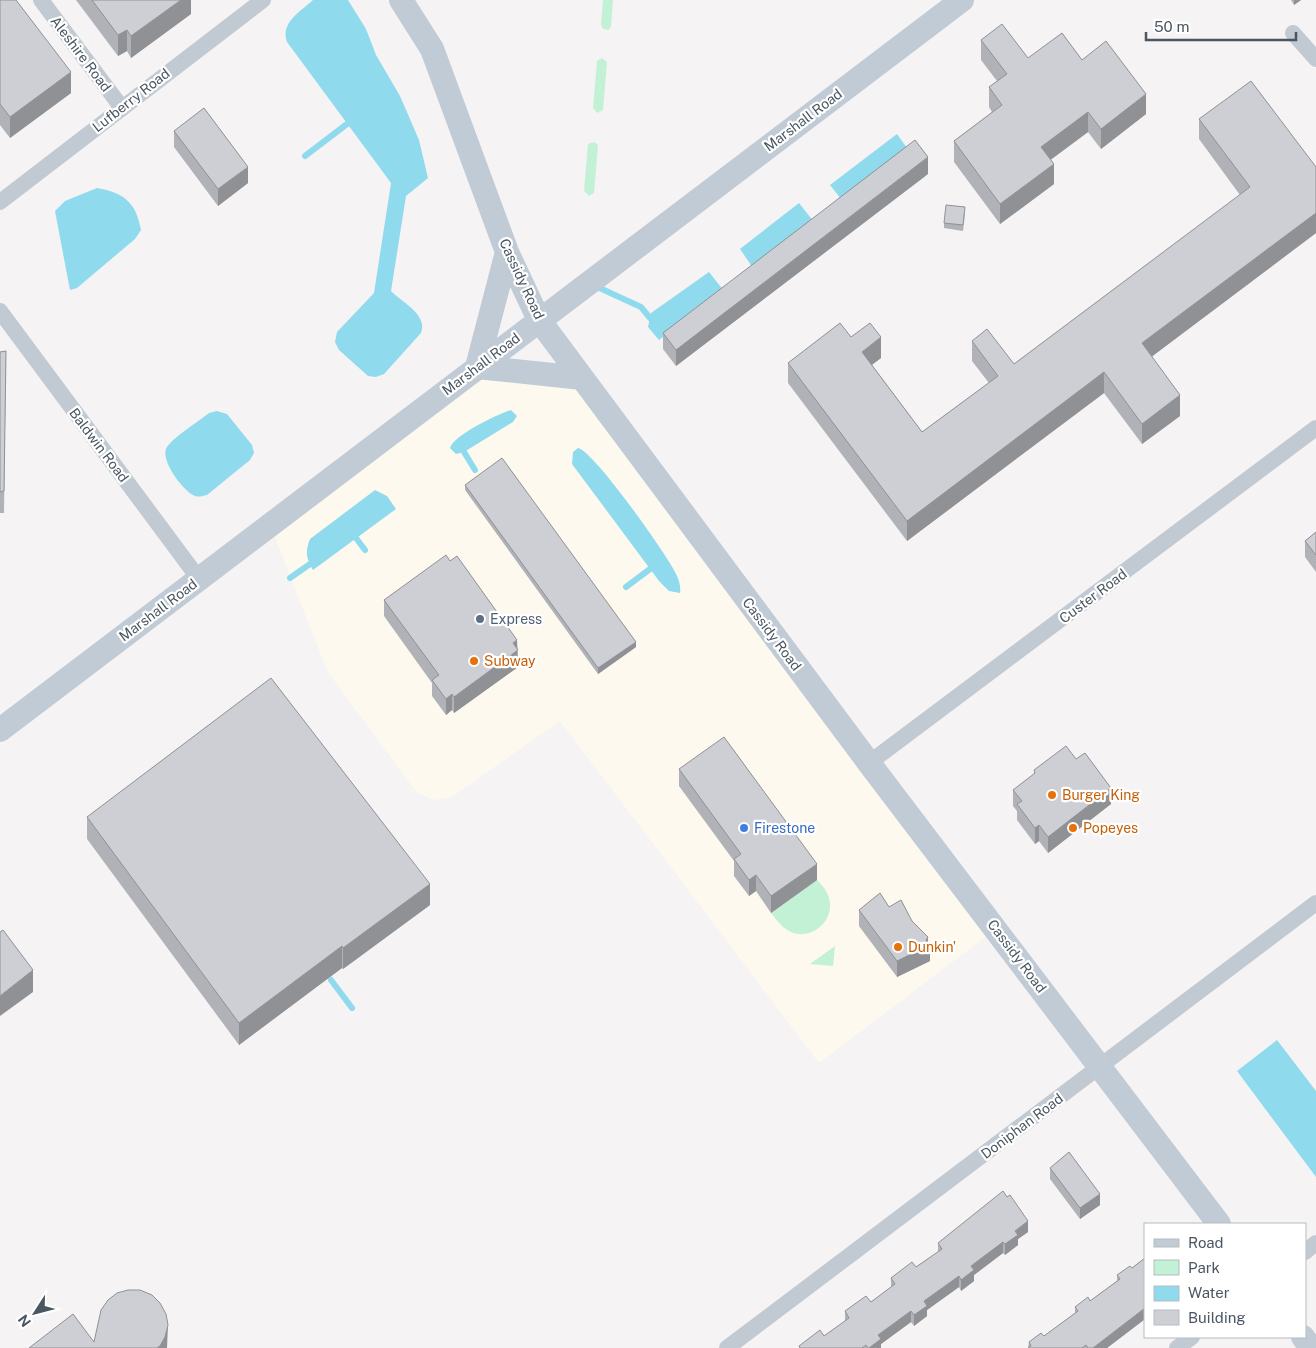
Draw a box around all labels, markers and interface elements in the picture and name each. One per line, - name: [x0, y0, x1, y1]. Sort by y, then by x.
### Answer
- scale bar: [1146, 10, 1296, 42]
- street label: Aleshire Road: [47, 13, 115, 95]
- text: 50 m: [1154, 18, 1189, 35]
- street label: Lufberry Road: [89, 65, 173, 135]
- street label: Marshall Road: [761, 86, 845, 154]
- street label: Cassidy Road: [496, 236, 548, 322]
- street label: Marshall Road: [439, 330, 523, 398]
- street label: Baldwin Road: [66, 405, 132, 485]
- street label: Custer Road: [1056, 566, 1130, 626]
- street label: Marshall Road: [116, 576, 200, 644]
- street label: Cassidy Road: [739, 594, 805, 674]
- place label: Express: [490, 611, 542, 627]
- marker: Express: [474, 613, 486, 625]
- place label: Subway: [484, 653, 536, 669]
- marker: Subway: [468, 655, 480, 667]
- place label: Burger King: [1062, 787, 1140, 803]
- marker: Burger King: [1046, 789, 1058, 801]
- place label: Firestone: [754, 820, 815, 836]
- place label: Popeyes: [1083, 820, 1138, 836]
- marker: Firestone: [738, 822, 750, 834]
- marker: Popeyes: [1067, 822, 1079, 834]
- street label: Cassidy Road: [984, 916, 1050, 996]
- place label: Dunkin': [908, 939, 956, 955]
- marker: Dunkin': [892, 941, 904, 953]
- street label: Doniphan Road: [978, 1090, 1066, 1162]
- legend: [1144, 1223, 1306, 1338]
- text: Road: [1188, 1234, 1224, 1251]
- text: Park: [1188, 1259, 1220, 1276]
- text: Water: [1188, 1284, 1230, 1301]
- north arrow: [10, 1288, 60, 1338]
- text: Building: [1188, 1309, 1246, 1326]
- text: N: [15, 1312, 34, 1330]

